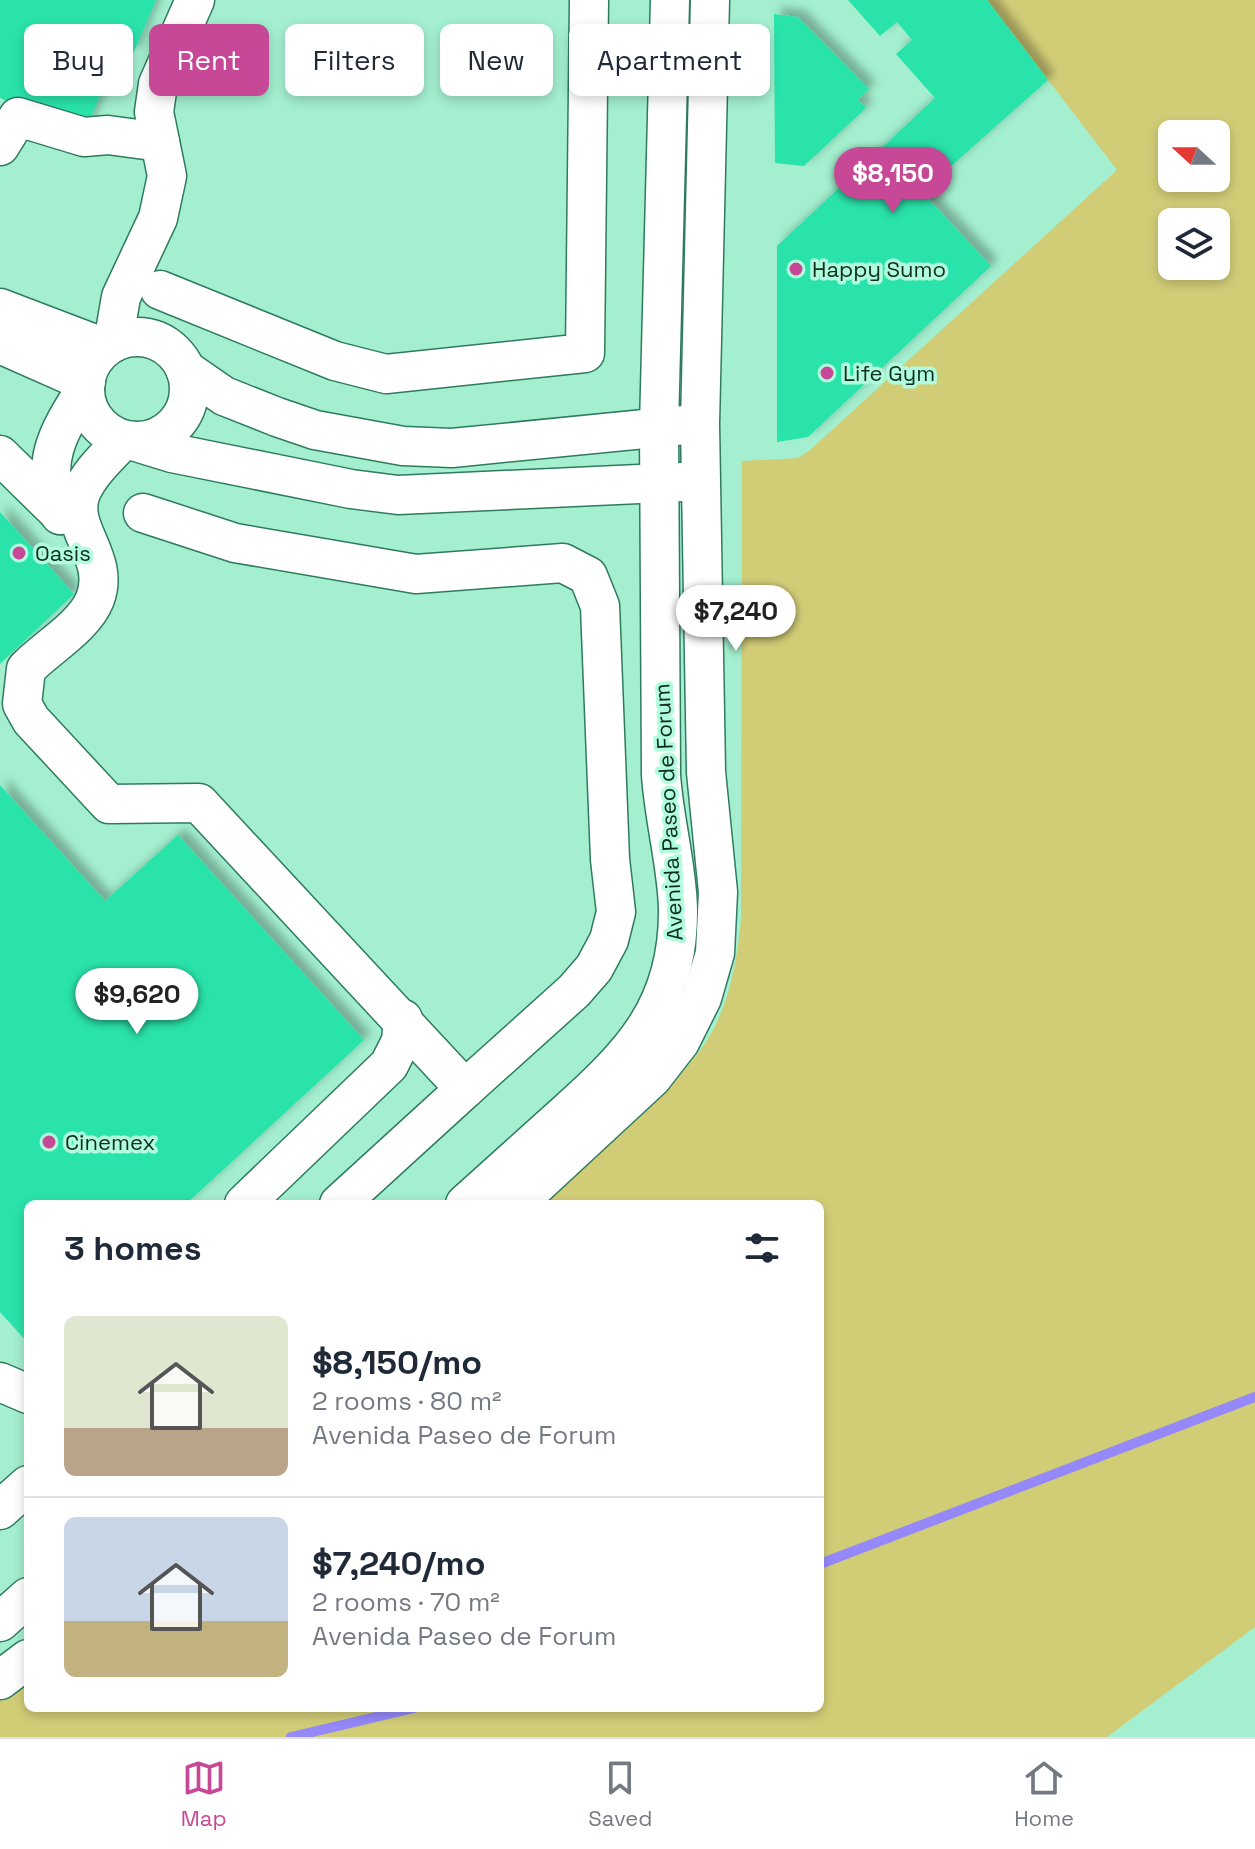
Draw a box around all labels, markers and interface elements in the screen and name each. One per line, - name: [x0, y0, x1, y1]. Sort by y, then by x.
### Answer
- chip: Buy: [24, 24, 133, 96]
- chip: Rent: [149, 24, 269, 96]
- chip: Filters: [285, 24, 424, 96]
- chip: New: [440, 24, 553, 96]
- chip: Apartment: [569, 24, 770, 96]
- north arrow: [1158, 120, 1230, 192]
- map controls: [1158, 120, 1230, 280]
- pin: $8,150: [828, 147, 958, 215]
- text: $8,150: [852, 156, 934, 190]
- button: layers: [1158, 208, 1230, 280]
- place label: Happy Sumo: [812, 255, 946, 283]
- marker: Happy Sumo: [787, 260, 805, 278]
- place label: Life Gym: [843, 359, 935, 387]
- marker: Life Gym: [818, 364, 836, 382]
- place label: Oasis: [35, 539, 91, 567]
- marker: Oasis: [10, 544, 28, 562]
- pin: $7,240: [671, 585, 801, 653]
- text: $7,240: [694, 594, 778, 628]
- street label: Avenida Paseo de Forum: [647, 683, 689, 941]
- pin: $9,620: [72, 968, 202, 1036]
- text: $9,620: [93, 977, 181, 1011]
- place label: Cinemex: [65, 1128, 155, 1156]
- marker: Cinemex: [40, 1133, 58, 1151]
- icon: filters: [740, 1226, 784, 1270]
- text: 3 homes: [64, 1227, 202, 1270]
- text: $8,150/mo: [312, 1341, 482, 1384]
- icon: home: [128, 1348, 224, 1444]
- text: 2 rooms · 80 m²: [312, 1384, 502, 1418]
- text: Avenida Paseo de Forum: [312, 1418, 616, 1452]
- text: $7,240/mo: [312, 1542, 485, 1585]
- icon: home: [128, 1549, 224, 1645]
- text: 2 rooms · 70 m²: [312, 1585, 500, 1619]
- text: Avenida Paseo de Forum: [312, 1619, 616, 1653]
- tab: Map: [181, 1756, 227, 1832]
- tab: Saved: [588, 1756, 653, 1832]
- tab: Home: [1014, 1756, 1074, 1832]

